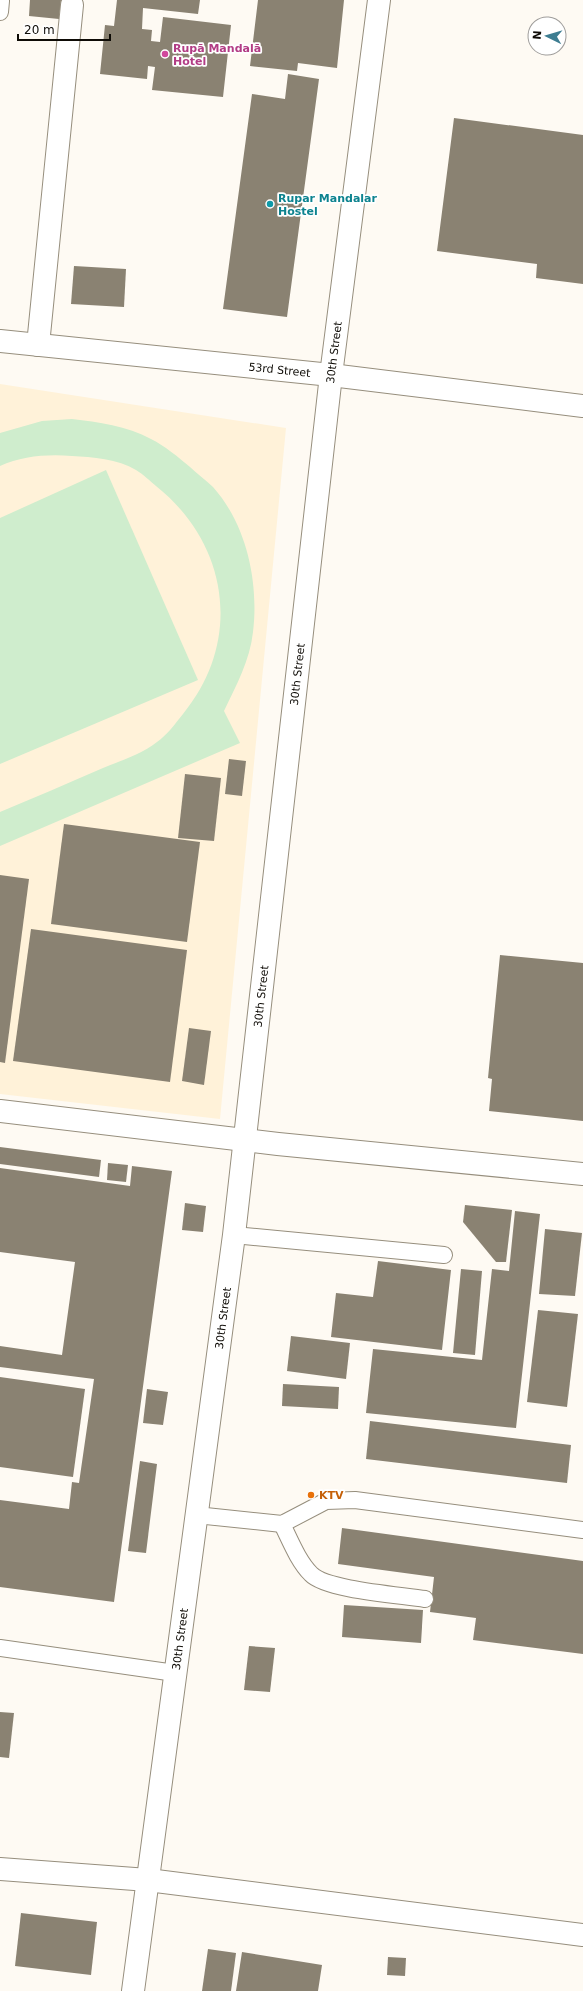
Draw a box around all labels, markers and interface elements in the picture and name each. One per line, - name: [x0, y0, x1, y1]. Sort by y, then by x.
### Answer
- scale bar: [18, 16, 110, 42]
- north arrow: [527, 16, 567, 56]
- text: 20 m: [24, 23, 55, 37]
- text: N: [531, 30, 544, 40]
- place label: Rupā Mandalā Hotel: [173, 42, 261, 68]
- marker: Rupā Mandalā Hotel: [160, 49, 170, 59]
- place label: Rupar Mandalar Hostel: [278, 192, 378, 218]
- marker: Rupar Mandalar Hostel: [265, 199, 275, 209]
- street label: 30th Street: [324, 320, 344, 384]
- street label: 53rd Street: [248, 360, 312, 379]
- street label: 30th Street: [287, 642, 307, 706]
- street label: 30th Street: [251, 964, 271, 1028]
- street label: 30th Street: [212, 1286, 234, 1350]
- place label: KTV: [319, 1489, 344, 1502]
- marker: KTV: [306, 1490, 316, 1500]
- street label: 30th Street: [169, 1607, 191, 1671]

